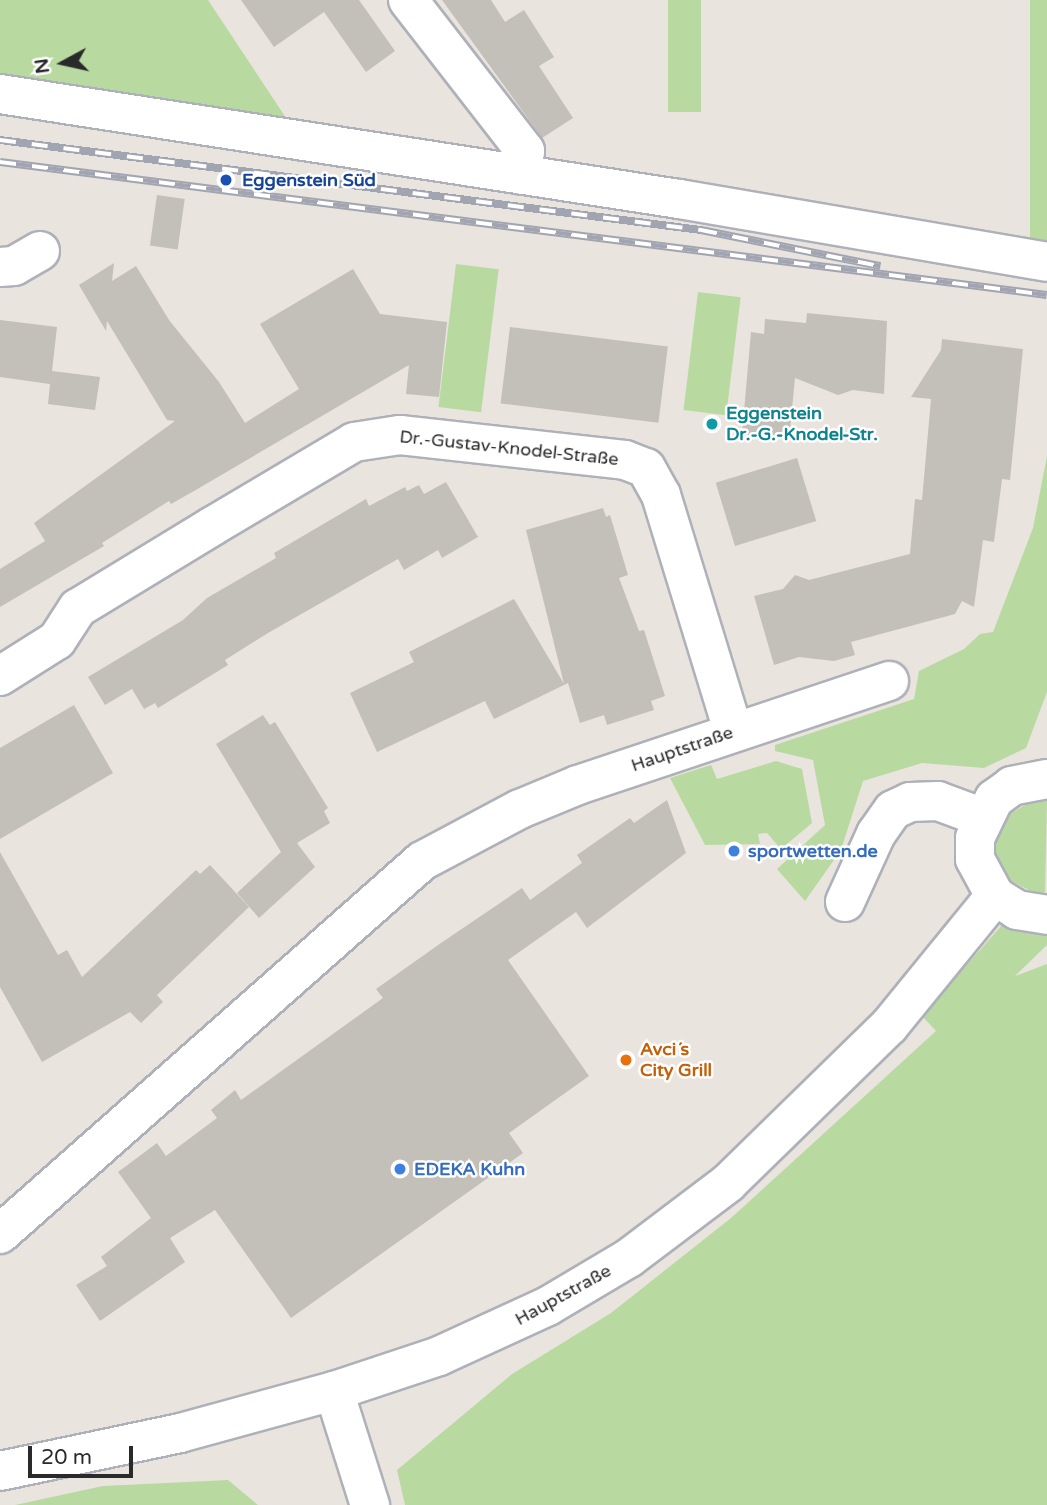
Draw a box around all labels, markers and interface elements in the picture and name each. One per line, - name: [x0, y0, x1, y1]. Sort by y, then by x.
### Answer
- north arrow: [28, 28, 98, 98]
- text: N: [30, 57, 54, 75]
- place label: Eggenstein Süd: [242, 169, 376, 191]
- marker: Eggenstein Süd: [216, 170, 236, 190]
- place label: Eggenstein Dr.-G.-Knodel-Str.: [726, 403, 878, 446]
- marker: Eggenstein Dr.-G.-Knodel-Str.: [704, 416, 720, 432]
- street label: Dr.-Gustav-Knodel-Straße: [398, 426, 620, 470]
- street label: Hauptstraße: [628, 721, 736, 777]
- place label: sportwetten.de: [748, 840, 878, 862]
- marker: sportwetten.de: [726, 843, 742, 859]
- place label: Avci´s City Grill: [640, 1039, 712, 1082]
- marker: Avci´s City Grill: [618, 1052, 634, 1068]
- place label: EDEKA Kuhn: [414, 1158, 525, 1180]
- marker: EDEKA Kuhn: [392, 1161, 408, 1177]
- street label: Hauptstraße: [511, 1260, 615, 1330]
- scale bar: [32, 1432, 136, 1476]
- text: 20 m: [41, 1445, 92, 1470]

